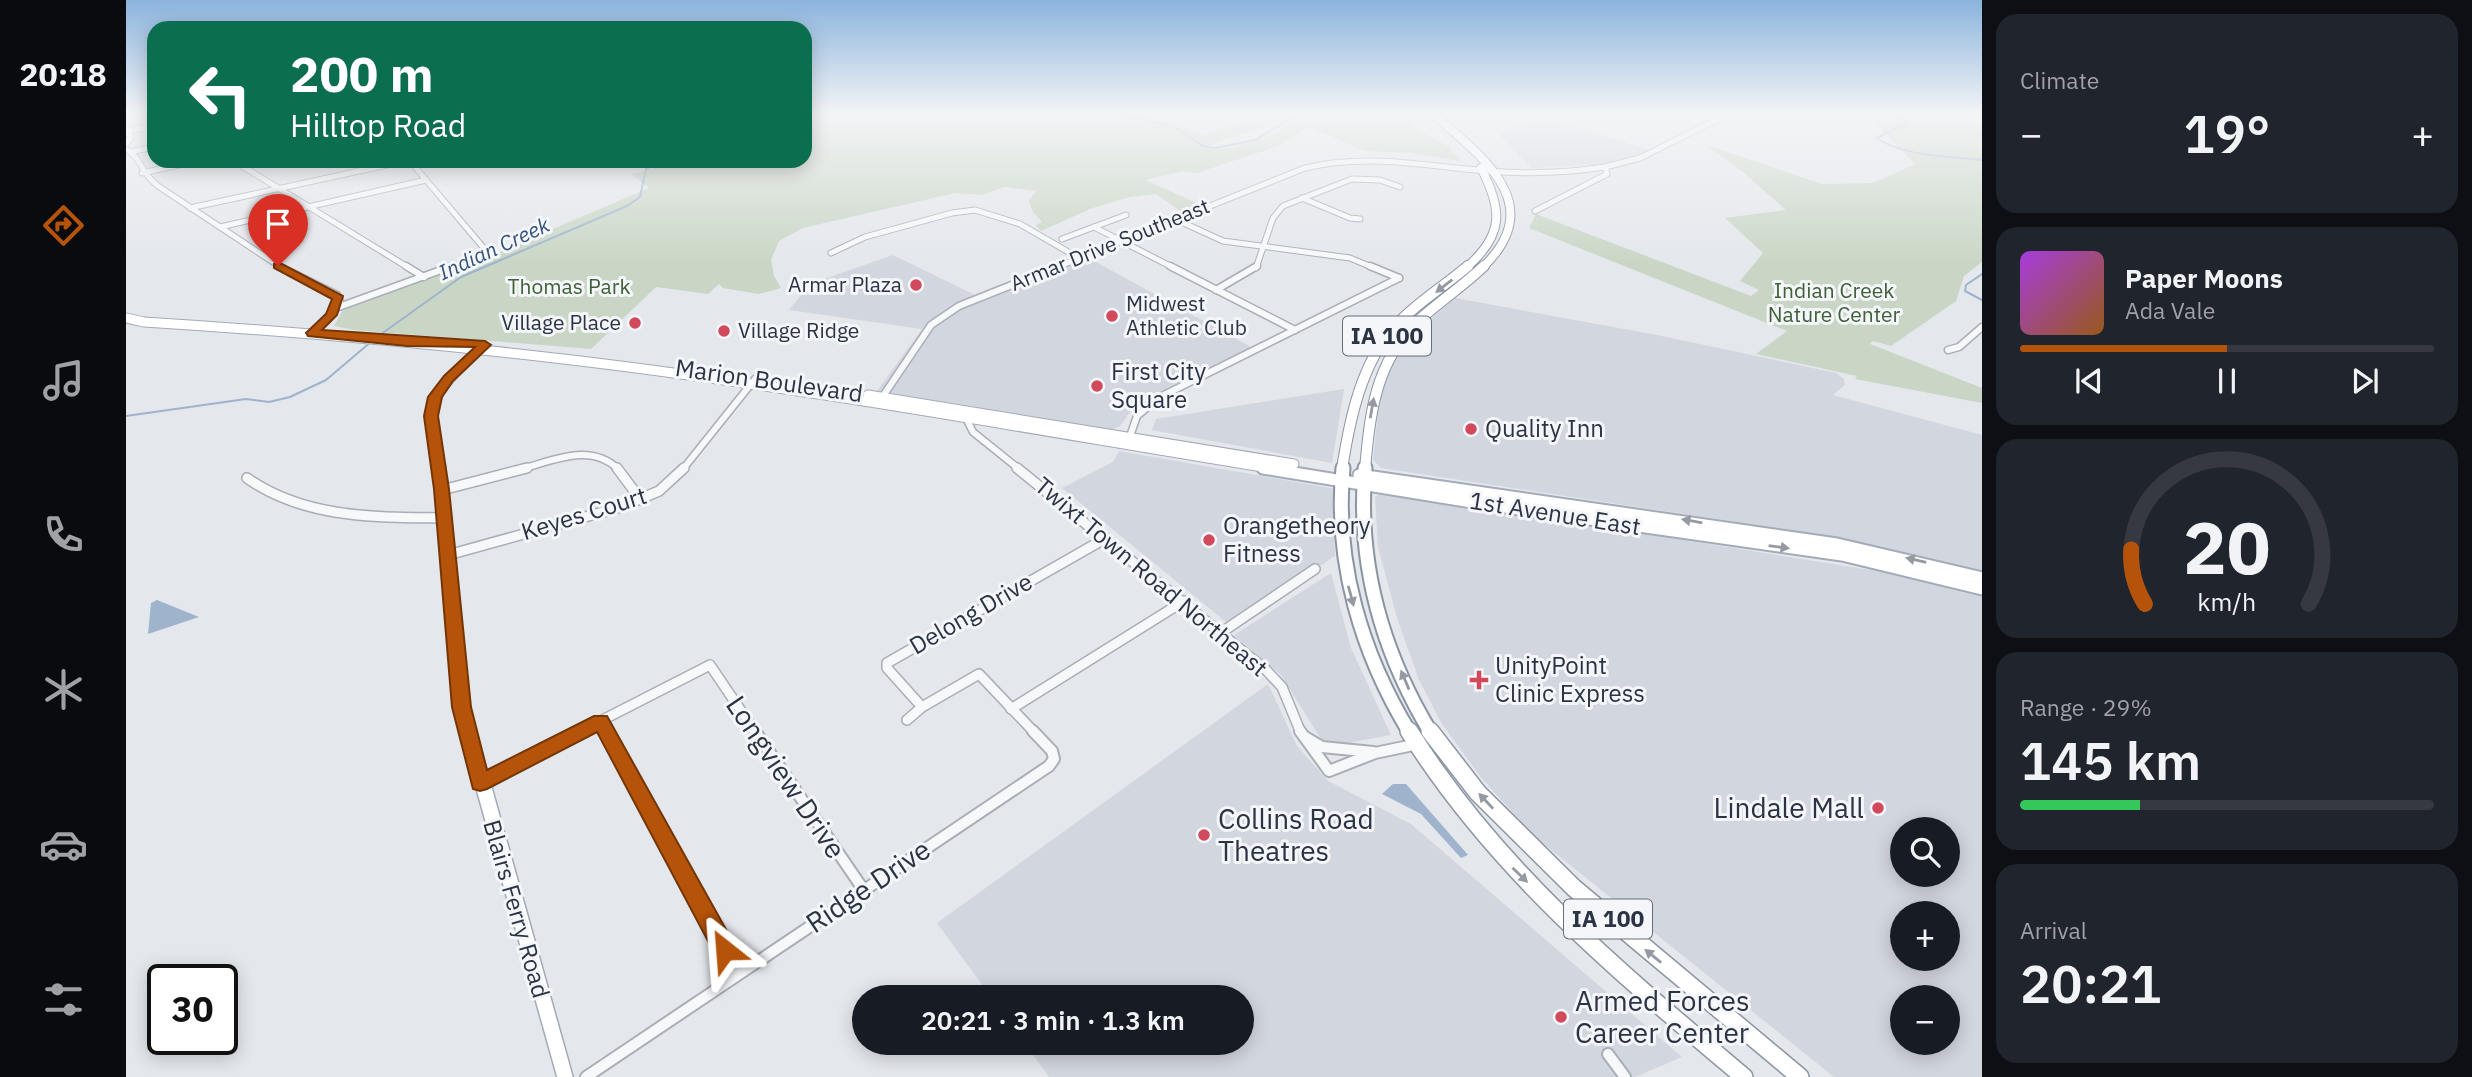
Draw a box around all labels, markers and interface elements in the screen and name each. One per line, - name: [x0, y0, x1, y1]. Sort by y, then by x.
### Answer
- text: 200 m: [290, 42, 434, 105]
- icon: left: [175, 49, 266, 140]
- text: 20:18: [19, 53, 107, 95]
- text: Climate: [2020, 65, 2099, 95]
- text: 19°: [2184, 100, 2270, 167]
- text: Hilltop Road: [290, 104, 466, 146]
- text: −: [2020, 109, 2043, 158]
- text: +: [2411, 109, 2434, 158]
- street label: Armar Drive Southeast: [1006, 191, 1213, 297]
- pin: [248, 194, 308, 266]
- icon: directions: [39, 201, 88, 250]
- icon: arrive: [259, 205, 297, 243]
- water label: Indian Creek: [434, 210, 555, 286]
- text: Paper Moons: [2125, 261, 2283, 295]
- place label: Armar Plaza: [788, 270, 902, 298]
- park label: Thomas Park: [508, 272, 630, 300]
- park label: Indian Creek Nature Center: [1768, 276, 1901, 328]
- marker: Armar Plaza: [908, 277, 924, 293]
- one-way arrow: [1435, 279, 1453, 293]
- place label: Midwest Athletic Club: [1126, 289, 1247, 341]
- text: Ada Vale: [2125, 295, 2215, 325]
- place label: Village Place: [501, 308, 621, 336]
- marker: Midwest Athletic Club: [1104, 308, 1120, 324]
- marker: Village Place: [627, 315, 643, 331]
- place label: Village Ridge: [738, 316, 859, 344]
- road number: IA 100: [1343, 316, 1431, 356]
- marker: Village Ridge: [716, 323, 732, 339]
- street label: Marion Boulevard: [673, 351, 865, 409]
- place label: First City Square: [1111, 355, 1206, 415]
- icon: music: [39, 356, 88, 405]
- icon: previous: [2070, 362, 2108, 400]
- icon: pause: [2208, 362, 2246, 400]
- icon: next: [2346, 362, 2384, 400]
- marker: First City Square: [1089, 378, 1105, 394]
- one-way arrow: [1367, 397, 1378, 419]
- place label: Quality Inn: [1485, 412, 1604, 444]
- marker: Quality Inn: [1463, 421, 1479, 437]
- street label: Twixt Town Road Northeast: [1028, 469, 1275, 683]
- street label: Keyes Court: [517, 479, 650, 547]
- street label: 1st Avenue East: [1467, 484, 1643, 542]
- text: 20: [2183, 500, 2271, 595]
- place label: Orangetheory Fitness: [1223, 509, 1371, 569]
- icon: phone: [39, 510, 88, 559]
- one-way arrow: [1681, 516, 1703, 527]
- marker: Orangetheory Fitness: [1201, 532, 1217, 548]
- one-way arrow: [1768, 541, 1790, 552]
- one-way arrow: [1905, 554, 1927, 565]
- street label: Delong Drive: [903, 565, 1038, 661]
- one-way arrow: [1346, 585, 1357, 607]
- text: km/h: [2198, 585, 2256, 618]
- place label: UnityPoint Clinic Express: [1495, 649, 1645, 709]
- icon: climate: [39, 665, 88, 714]
- one-way arrow: [1399, 670, 1411, 690]
- marker: UnityPoint Clinic Express: [1469, 670, 1489, 690]
- street label: Longview Drive: [718, 688, 855, 866]
- text: Range · 29%: [2020, 692, 2152, 722]
- text: 145 km: [2020, 727, 2201, 794]
- place label: Lindale Mall: [1713, 789, 1864, 826]
- one-way arrow: [1478, 793, 1495, 810]
- place label: Collins Road Theatres: [1218, 800, 1374, 869]
- marker: Lindale Mall: [1870, 800, 1886, 816]
- street label: Blairs Ferry Road: [476, 816, 558, 1001]
- map controls: [1890, 817, 1960, 1055]
- button: search: [1890, 817, 1960, 887]
- icon: car: [39, 820, 88, 869]
- marker: Collins Road Theatres: [1196, 827, 1212, 843]
- street label: Ridge Drive: [798, 830, 937, 941]
- one-way arrow: [1511, 866, 1528, 883]
- road number: IA 100: [1564, 900, 1652, 938]
- button: +: [1890, 901, 1960, 971]
- position arrow: [688, 913, 762, 987]
- text: Arrival: [2020, 915, 2087, 945]
- one-way arrow: [1644, 948, 1662, 964]
- text: 20:21: [2020, 950, 2161, 1017]
- speed limit sign: 30: [147, 964, 238, 1055]
- icon: filters: [39, 975, 88, 1024]
- place label: Armed Forces Career Center: [1575, 982, 1750, 1051]
- button: −: [1890, 985, 1960, 1055]
- text: 20:21 · 3 min · 1.3 km: [921, 1003, 1185, 1037]
- marker: Armed Forces Career Center: [1553, 1009, 1569, 1025]

